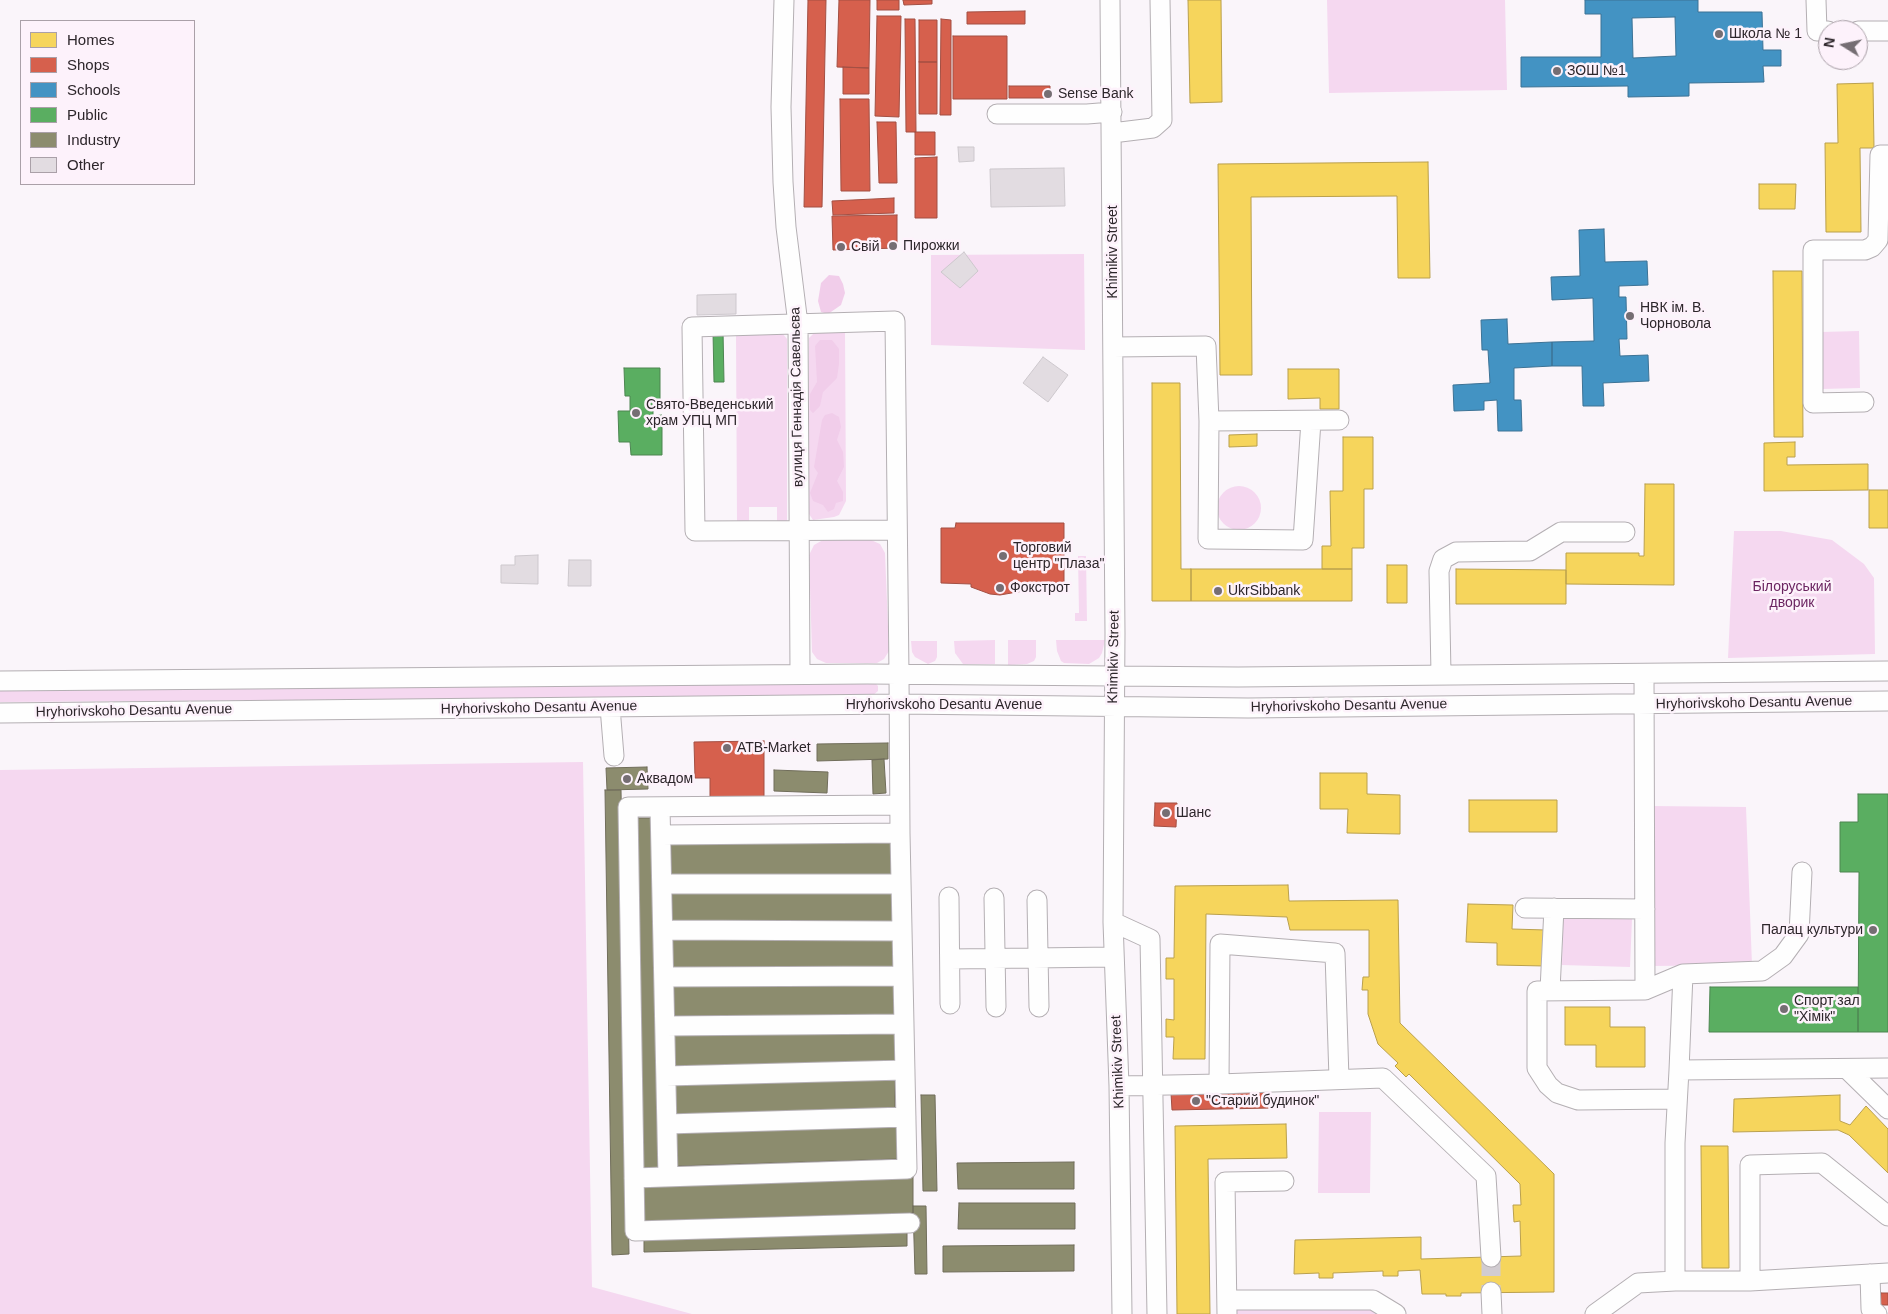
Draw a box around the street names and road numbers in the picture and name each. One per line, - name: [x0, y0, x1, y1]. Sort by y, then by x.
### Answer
- street label: Khimikiv Street: [1105, 205, 1121, 299]
- street label: вулиця Геннадія Савельєва: [787, 307, 807, 487]
- street label: Khimikiv Street: [1105, 610, 1123, 704]
- street label: Hryhorivskoho Desantu Avenue: [1656, 693, 1852, 713]
- street label: Hryhorivskoho Desantu Avenue: [1251, 696, 1447, 716]
- street label: Hryhorivskoho Desantu Avenue: [846, 697, 1042, 713]
- street label: Hryhorivskoho Desantu Avenue: [441, 698, 637, 718]
- street label: Hryhorivskoho Desantu Avenue: [36, 701, 232, 721]
- street label: Khimikiv Street: [1108, 1015, 1128, 1109]

